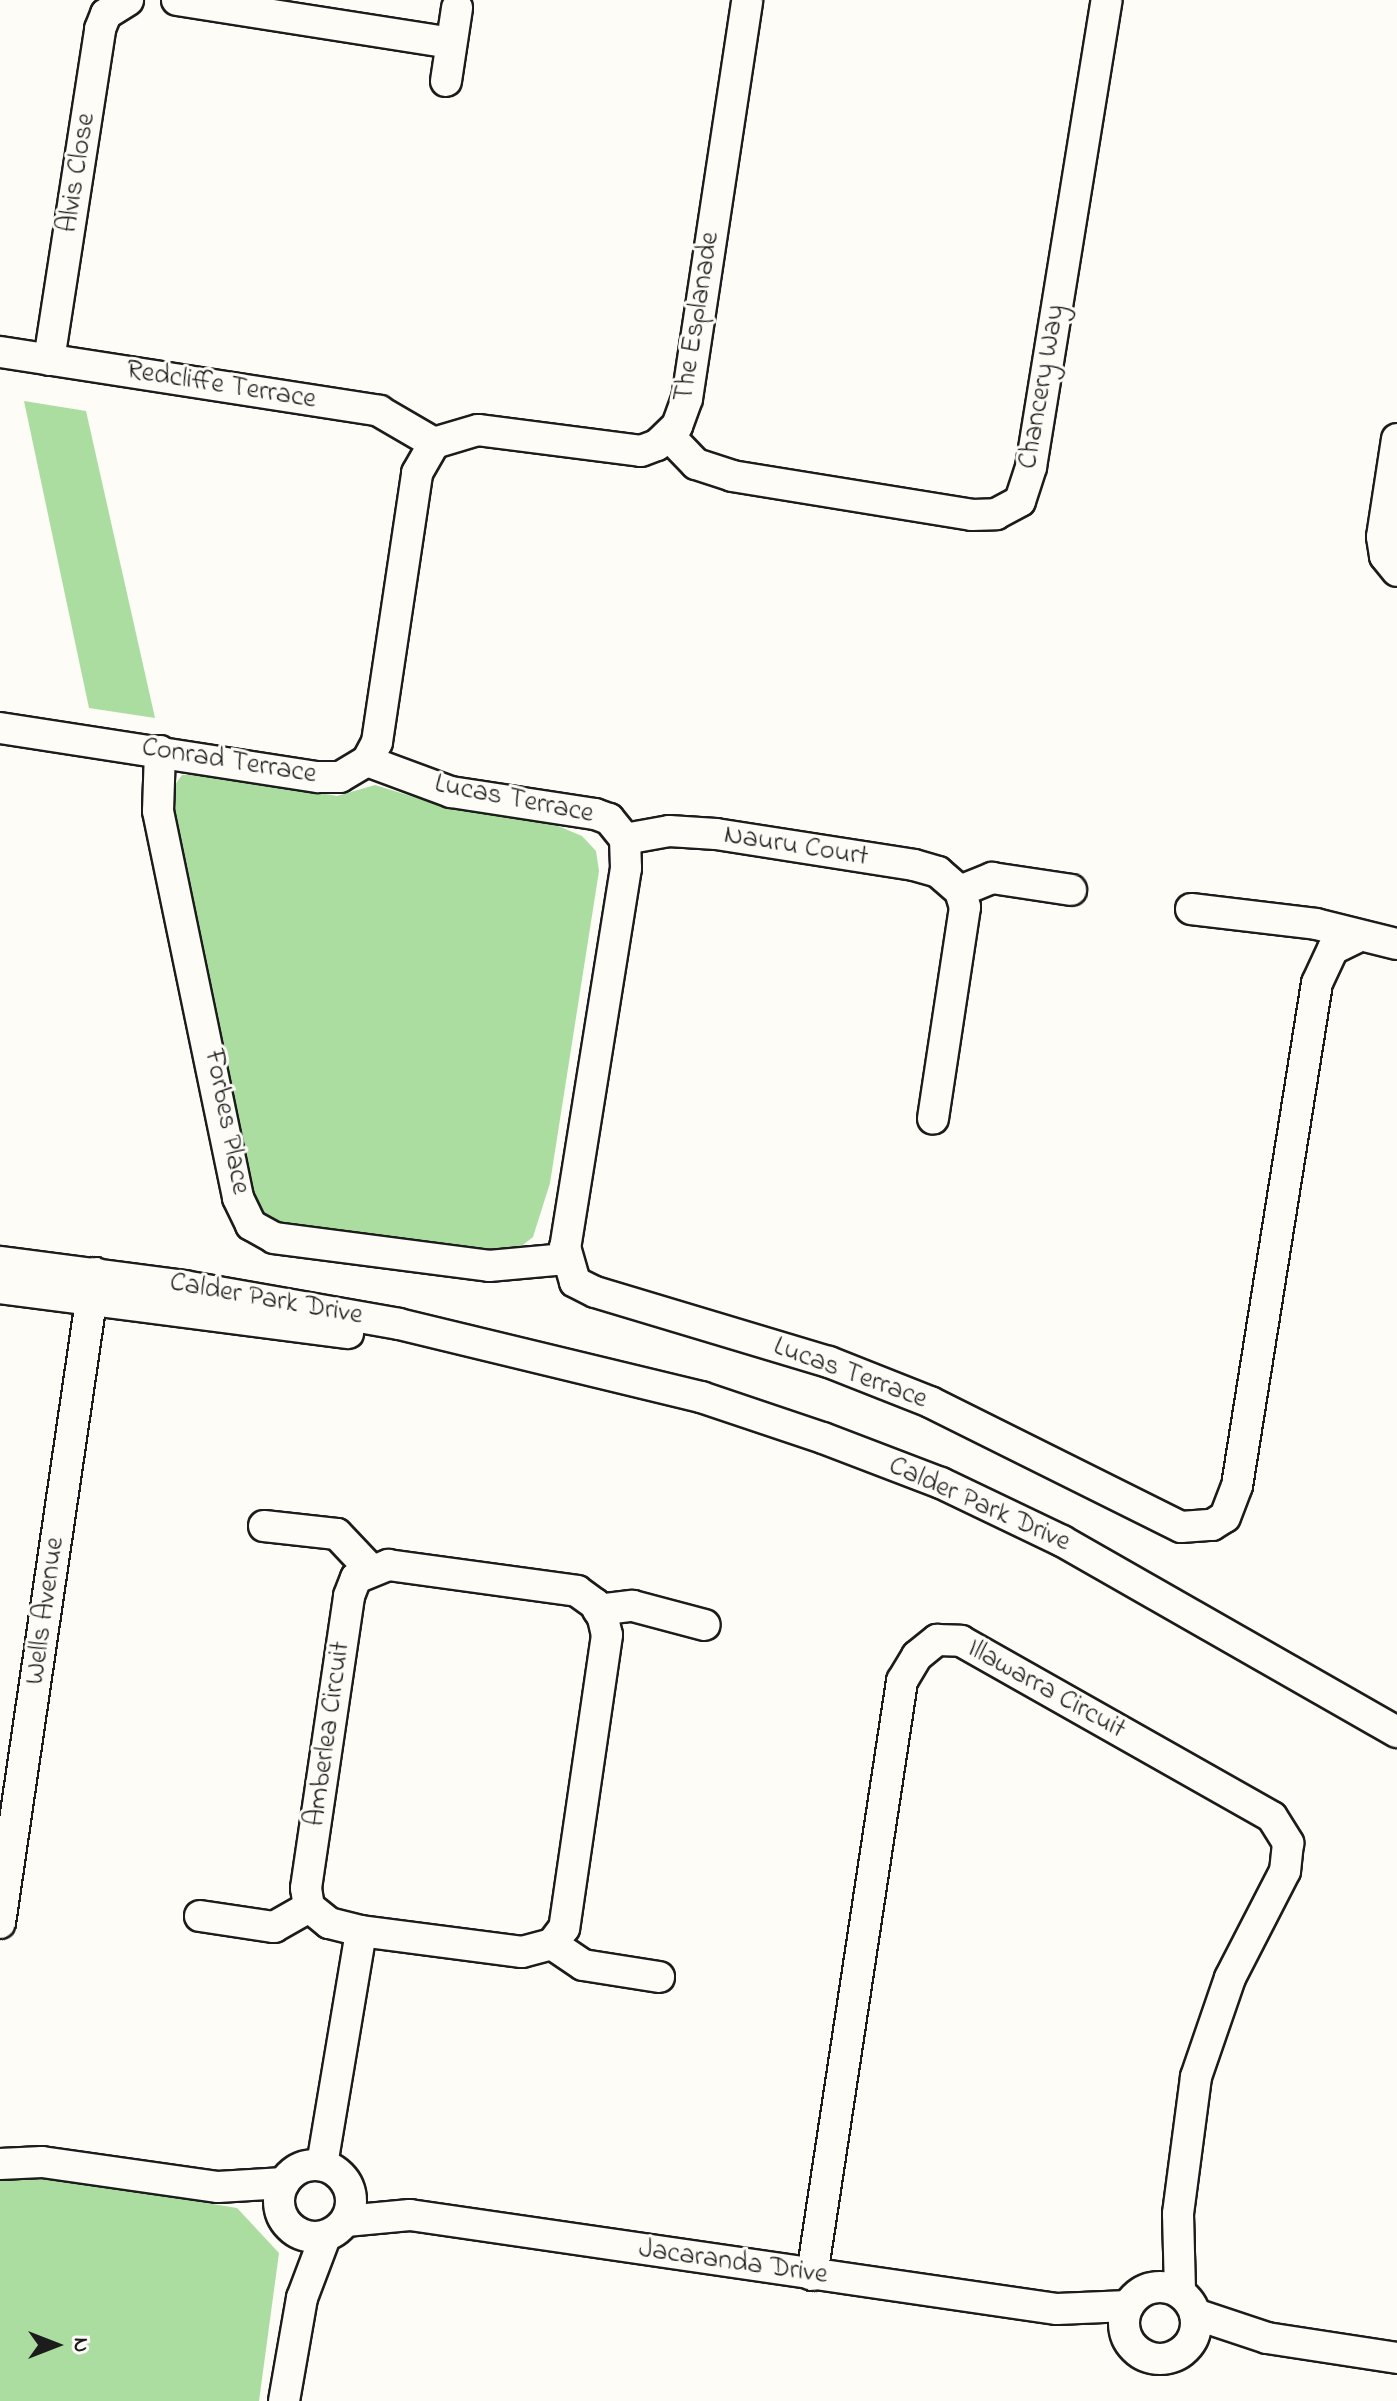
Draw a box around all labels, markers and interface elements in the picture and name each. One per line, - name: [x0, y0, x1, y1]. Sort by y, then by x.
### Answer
- street label: Alvis Close: [52, 111, 104, 235]
- street label: The Esplanade: [668, 230, 728, 404]
- street label: Chancery Way: [1012, 302, 1074, 472]
- street label: Redcliffe Terrace: [124, 354, 318, 418]
- street label: Conrad Terrace: [139, 732, 319, 792]
- street label: Lucas Terrace: [432, 768, 596, 832]
- street label: Nauru Court: [722, 819, 870, 875]
- street label: Forbes Place: [196, 1047, 256, 1197]
- street label: Calder Park Drive: [167, 1267, 365, 1333]
- street label: Lucas Terrace: [769, 1331, 931, 1417]
- street label: Calder Park Drive: [883, 1450, 1075, 1560]
- street label: Wells Avenue: [19, 1535, 73, 1687]
- street label: Illawarra Circuit: [961, 1633, 1131, 1747]
- street label: Amberlea Circuit: [299, 1639, 359, 1829]
- street label: Jacaranda Drive: [636, 2233, 830, 2293]
- north arrow: [16, 2305, 96, 2385]
- text: N: [64, 2338, 96, 2352]

